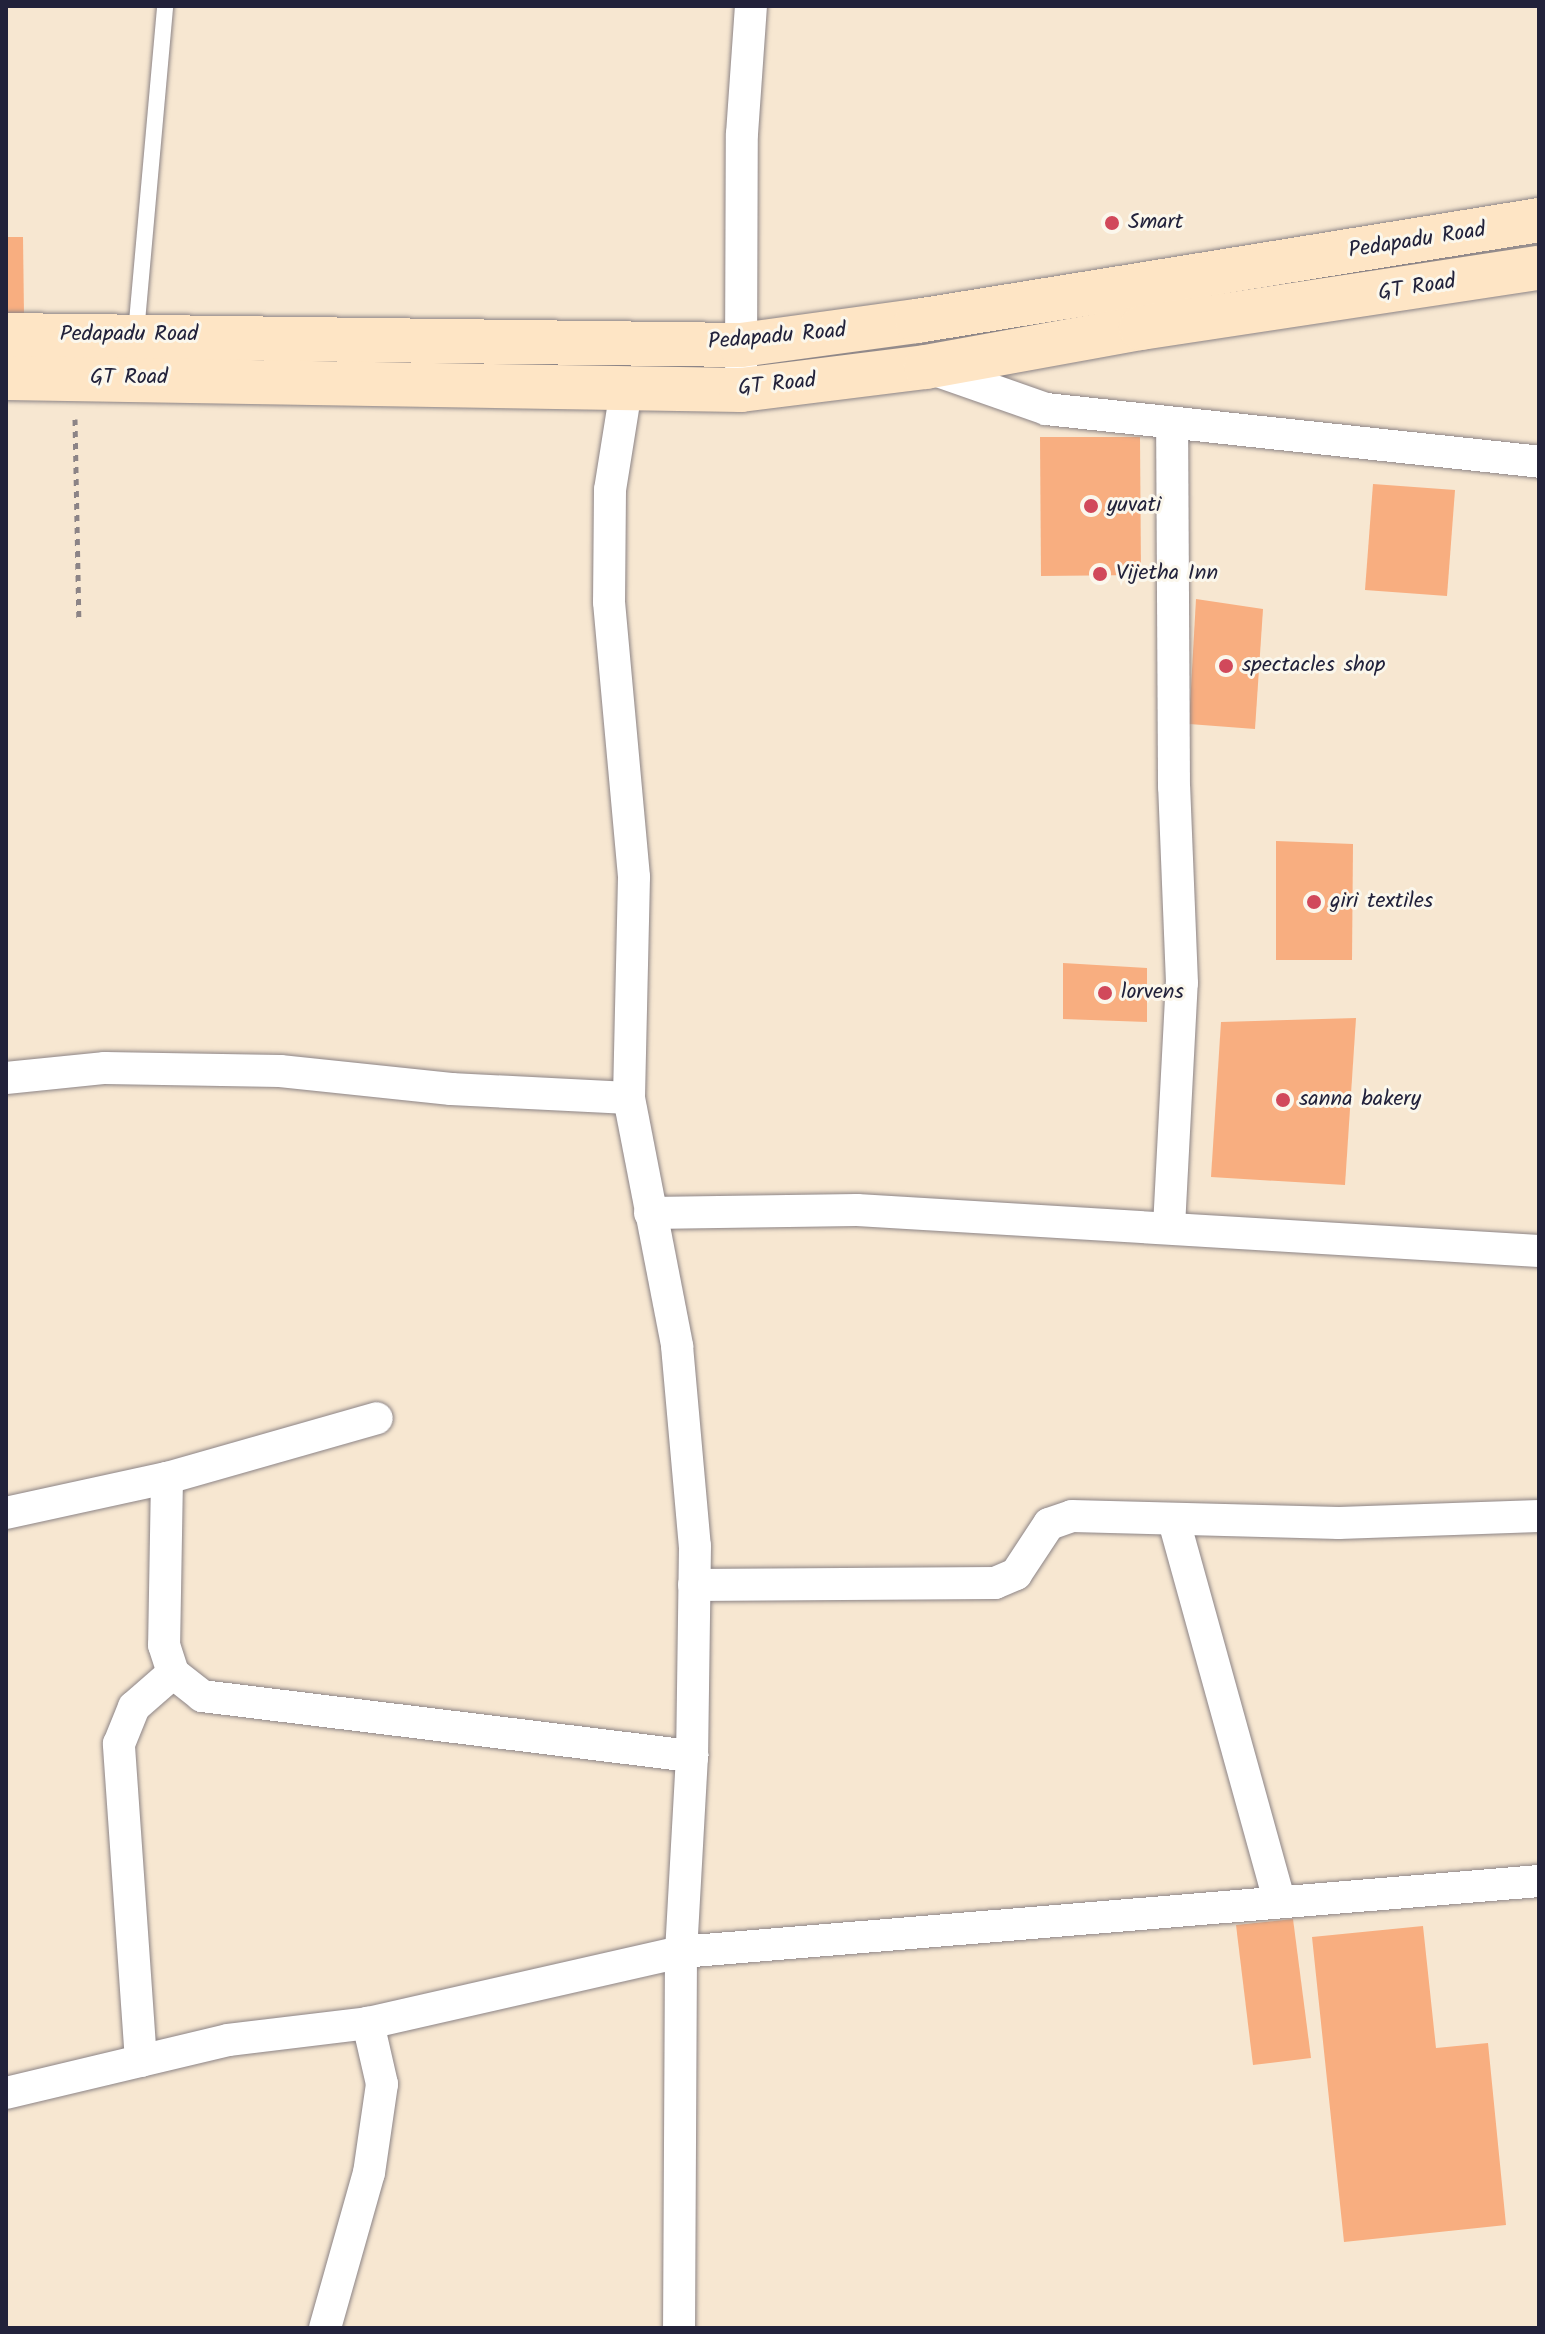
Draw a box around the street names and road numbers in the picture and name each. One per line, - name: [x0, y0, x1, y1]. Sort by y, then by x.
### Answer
- street label: Pedapadu Road: [1347, 217, 1487, 265]
- street label: GT Road: [1376, 269, 1458, 307]
- street label: Pedapadu Road: [707, 318, 847, 356]
- street label: Pedapadu Road: [60, 322, 198, 348]
- street label: GT Road: [90, 365, 168, 391]
- street label: GT Road: [737, 368, 817, 402]

